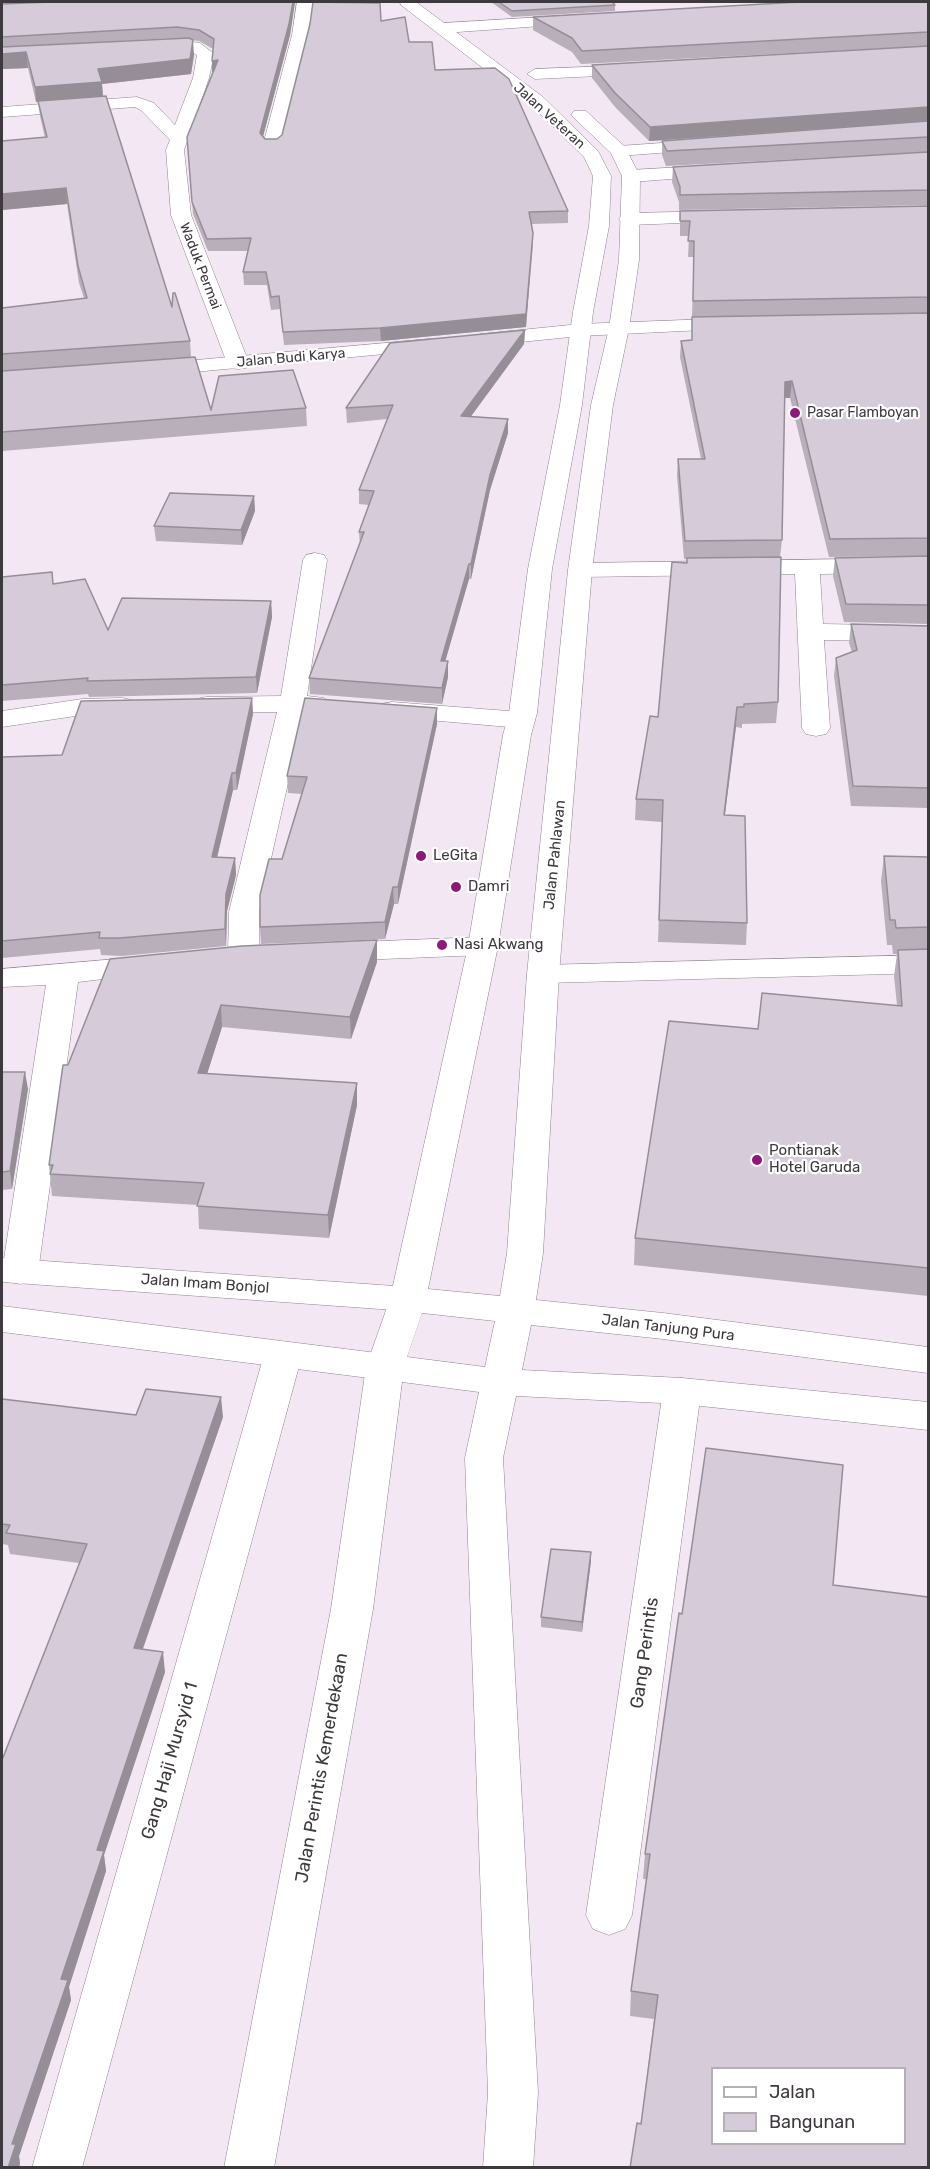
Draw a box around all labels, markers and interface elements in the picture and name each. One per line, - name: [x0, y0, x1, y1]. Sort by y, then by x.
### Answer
- street label: Jalan Veteran: [510, 79, 588, 153]
- street label: Waduk Permai: [176, 220, 224, 312]
- street label: Jalan Budi Karya: [236, 345, 346, 371]
- place label: Pasar Flamboyan: [807, 405, 919, 421]
- marker: Pasar Flamboyan: [788, 406, 802, 420]
- street label: Jalan Pahlawan: [540, 799, 570, 911]
- place label: LeGita: [433, 847, 478, 865]
- marker: LeGita: [414, 849, 428, 863]
- place label: Damri: [468, 878, 509, 896]
- marker: Damri: [449, 880, 463, 894]
- place label: Nasi Akwang: [454, 936, 544, 954]
- marker: Nasi Akwang: [435, 938, 449, 952]
- place label: Pontianak Hotel Garuda: [769, 1142, 860, 1177]
- marker: Pontianak Hotel Garuda: [750, 1153, 764, 1167]
- street label: Jalan Imam Bonjol: [140, 1271, 270, 1297]
- street label: Jalan Tanjung Pura: [600, 1311, 736, 1345]
- street label: Gang Perintis: [626, 1596, 664, 1710]
- street label: Jalan Perintis Kemerdekaan: [291, 1651, 353, 1885]
- street label: Gang Haji Mursyid 1: [137, 1680, 203, 1842]
- legend: [711, 2067, 906, 2145]
- text: Jalan: [769, 2081, 816, 2103]
- text: Bangunan: [769, 2111, 855, 2133]

